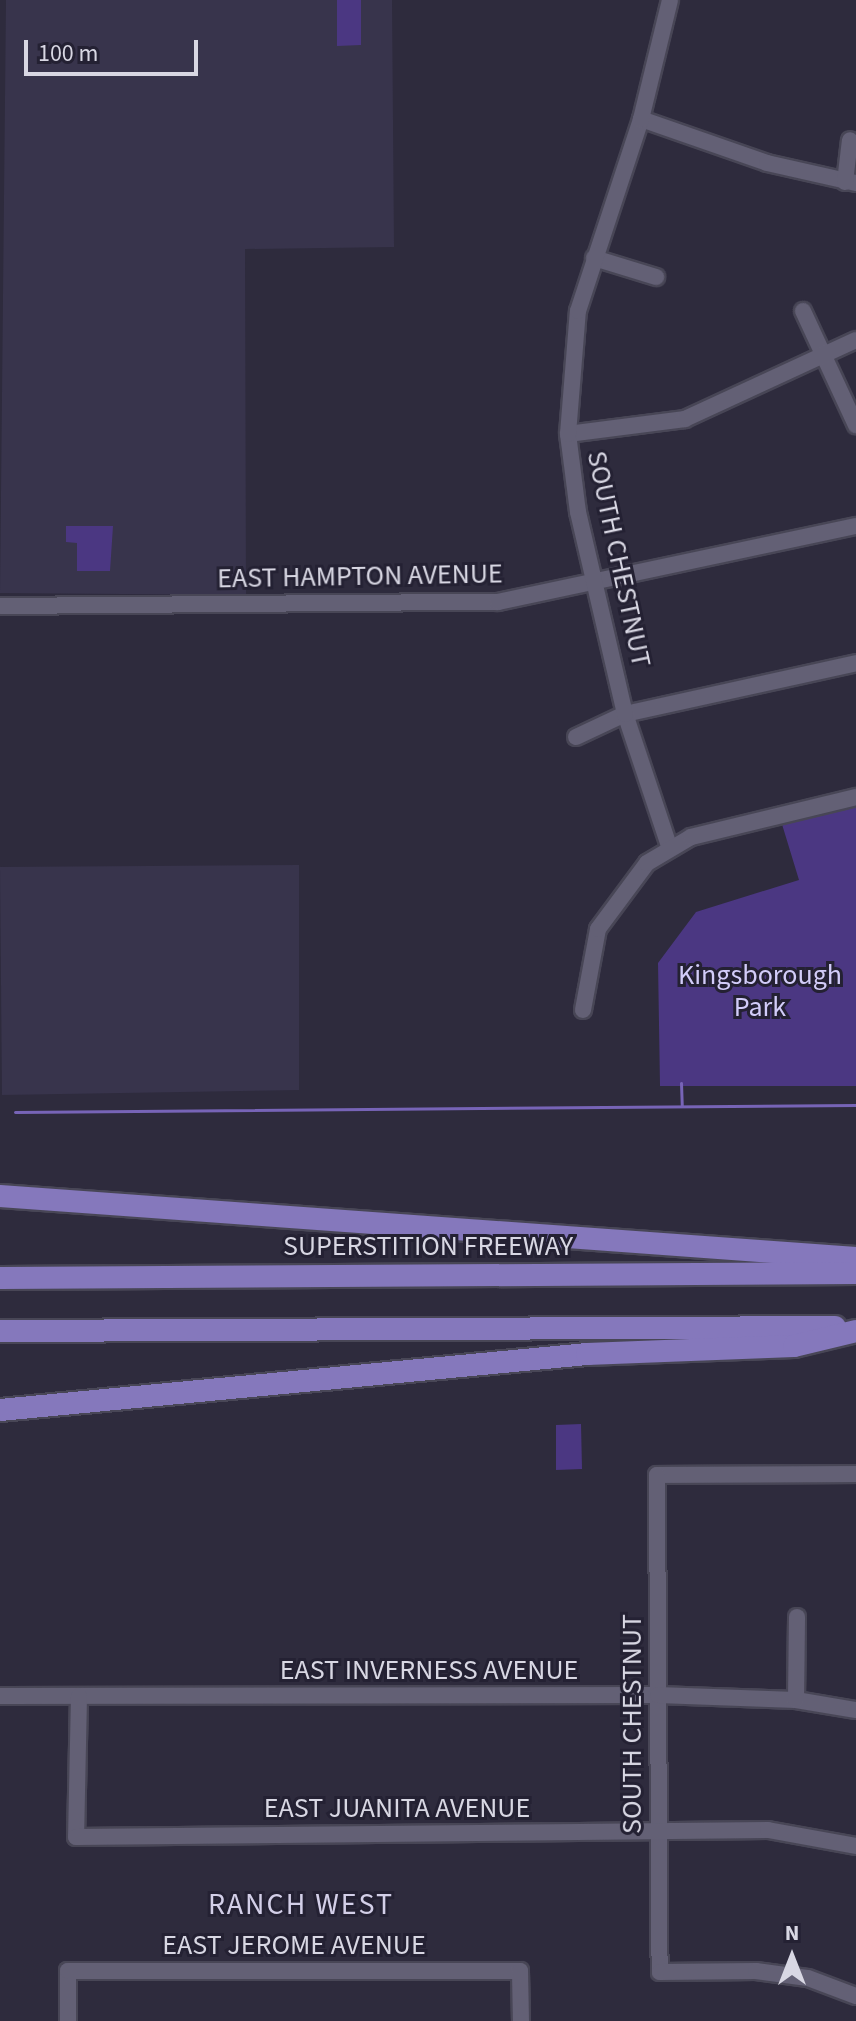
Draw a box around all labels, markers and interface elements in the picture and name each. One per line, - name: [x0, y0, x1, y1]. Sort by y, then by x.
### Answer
- scale bar: [28, 24, 202, 74]
- text: 100 m: [38, 36, 98, 71]
- street label: SOUTH CHESTNUT: [580, 448, 658, 670]
- street label: EAST HAMPTON AVENUE: [217, 557, 503, 595]
- park label: Kingsborough Park: [678, 958, 842, 1024]
- street label: SUPERSTITION FREEWAY: [283, 1229, 573, 1263]
- street label: SOUTH CHESTNUT: [615, 1614, 649, 1834]
- street label: EAST INVERNESS AVENUE: [280, 1653, 578, 1687]
- street label: EAST JUANITA AVENUE: [264, 1791, 530, 1825]
- district label: RANCH WEST: [208, 1887, 394, 1923]
- north arrow: [752, 1917, 832, 1997]
- text: N: [785, 1917, 799, 1949]
- street label: EAST JEROME AVENUE: [162, 1928, 426, 1962]

